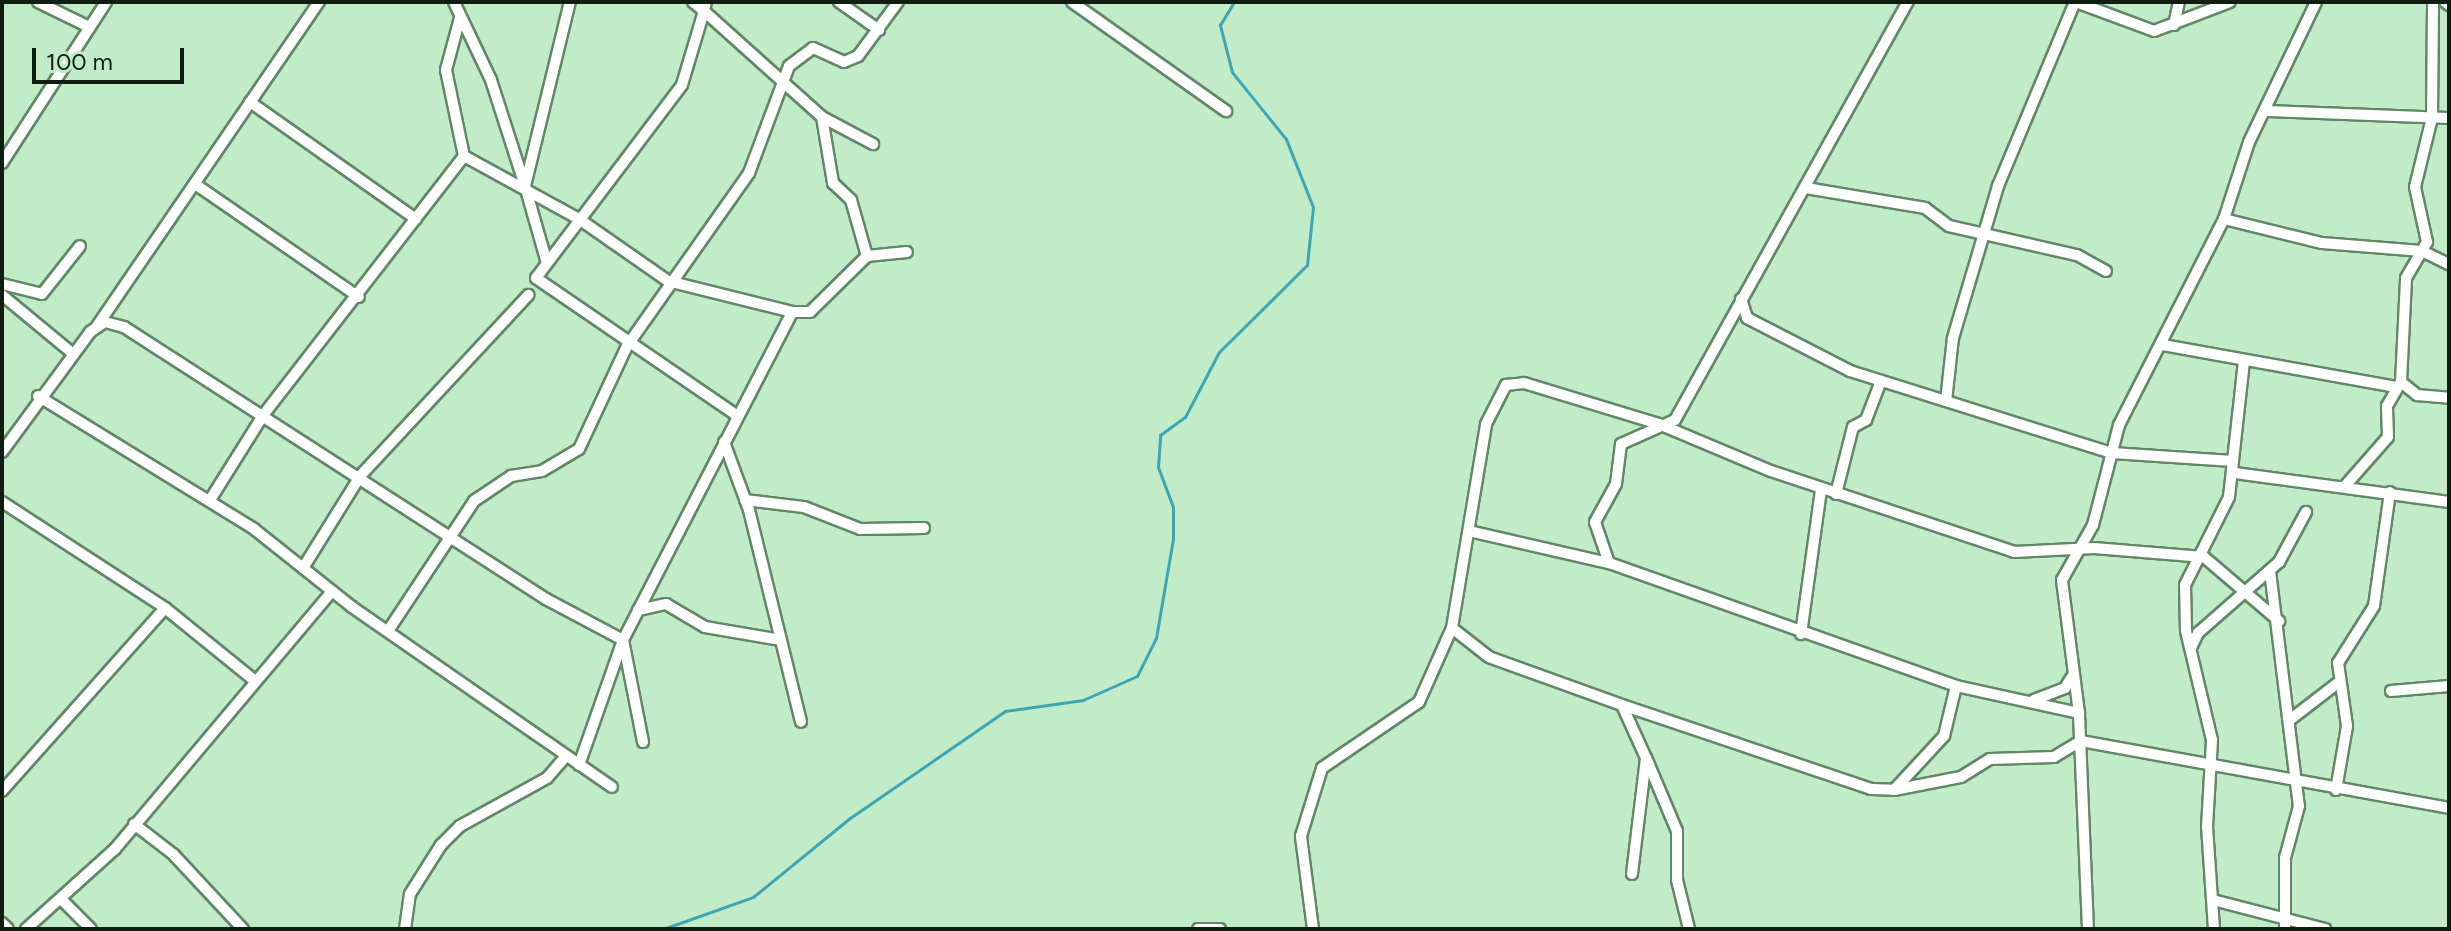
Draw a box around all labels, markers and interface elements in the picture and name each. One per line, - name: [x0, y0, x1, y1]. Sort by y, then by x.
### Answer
- scale bar: [36, 32, 188, 82]
- text: 100 m: [46, 47, 113, 76]

